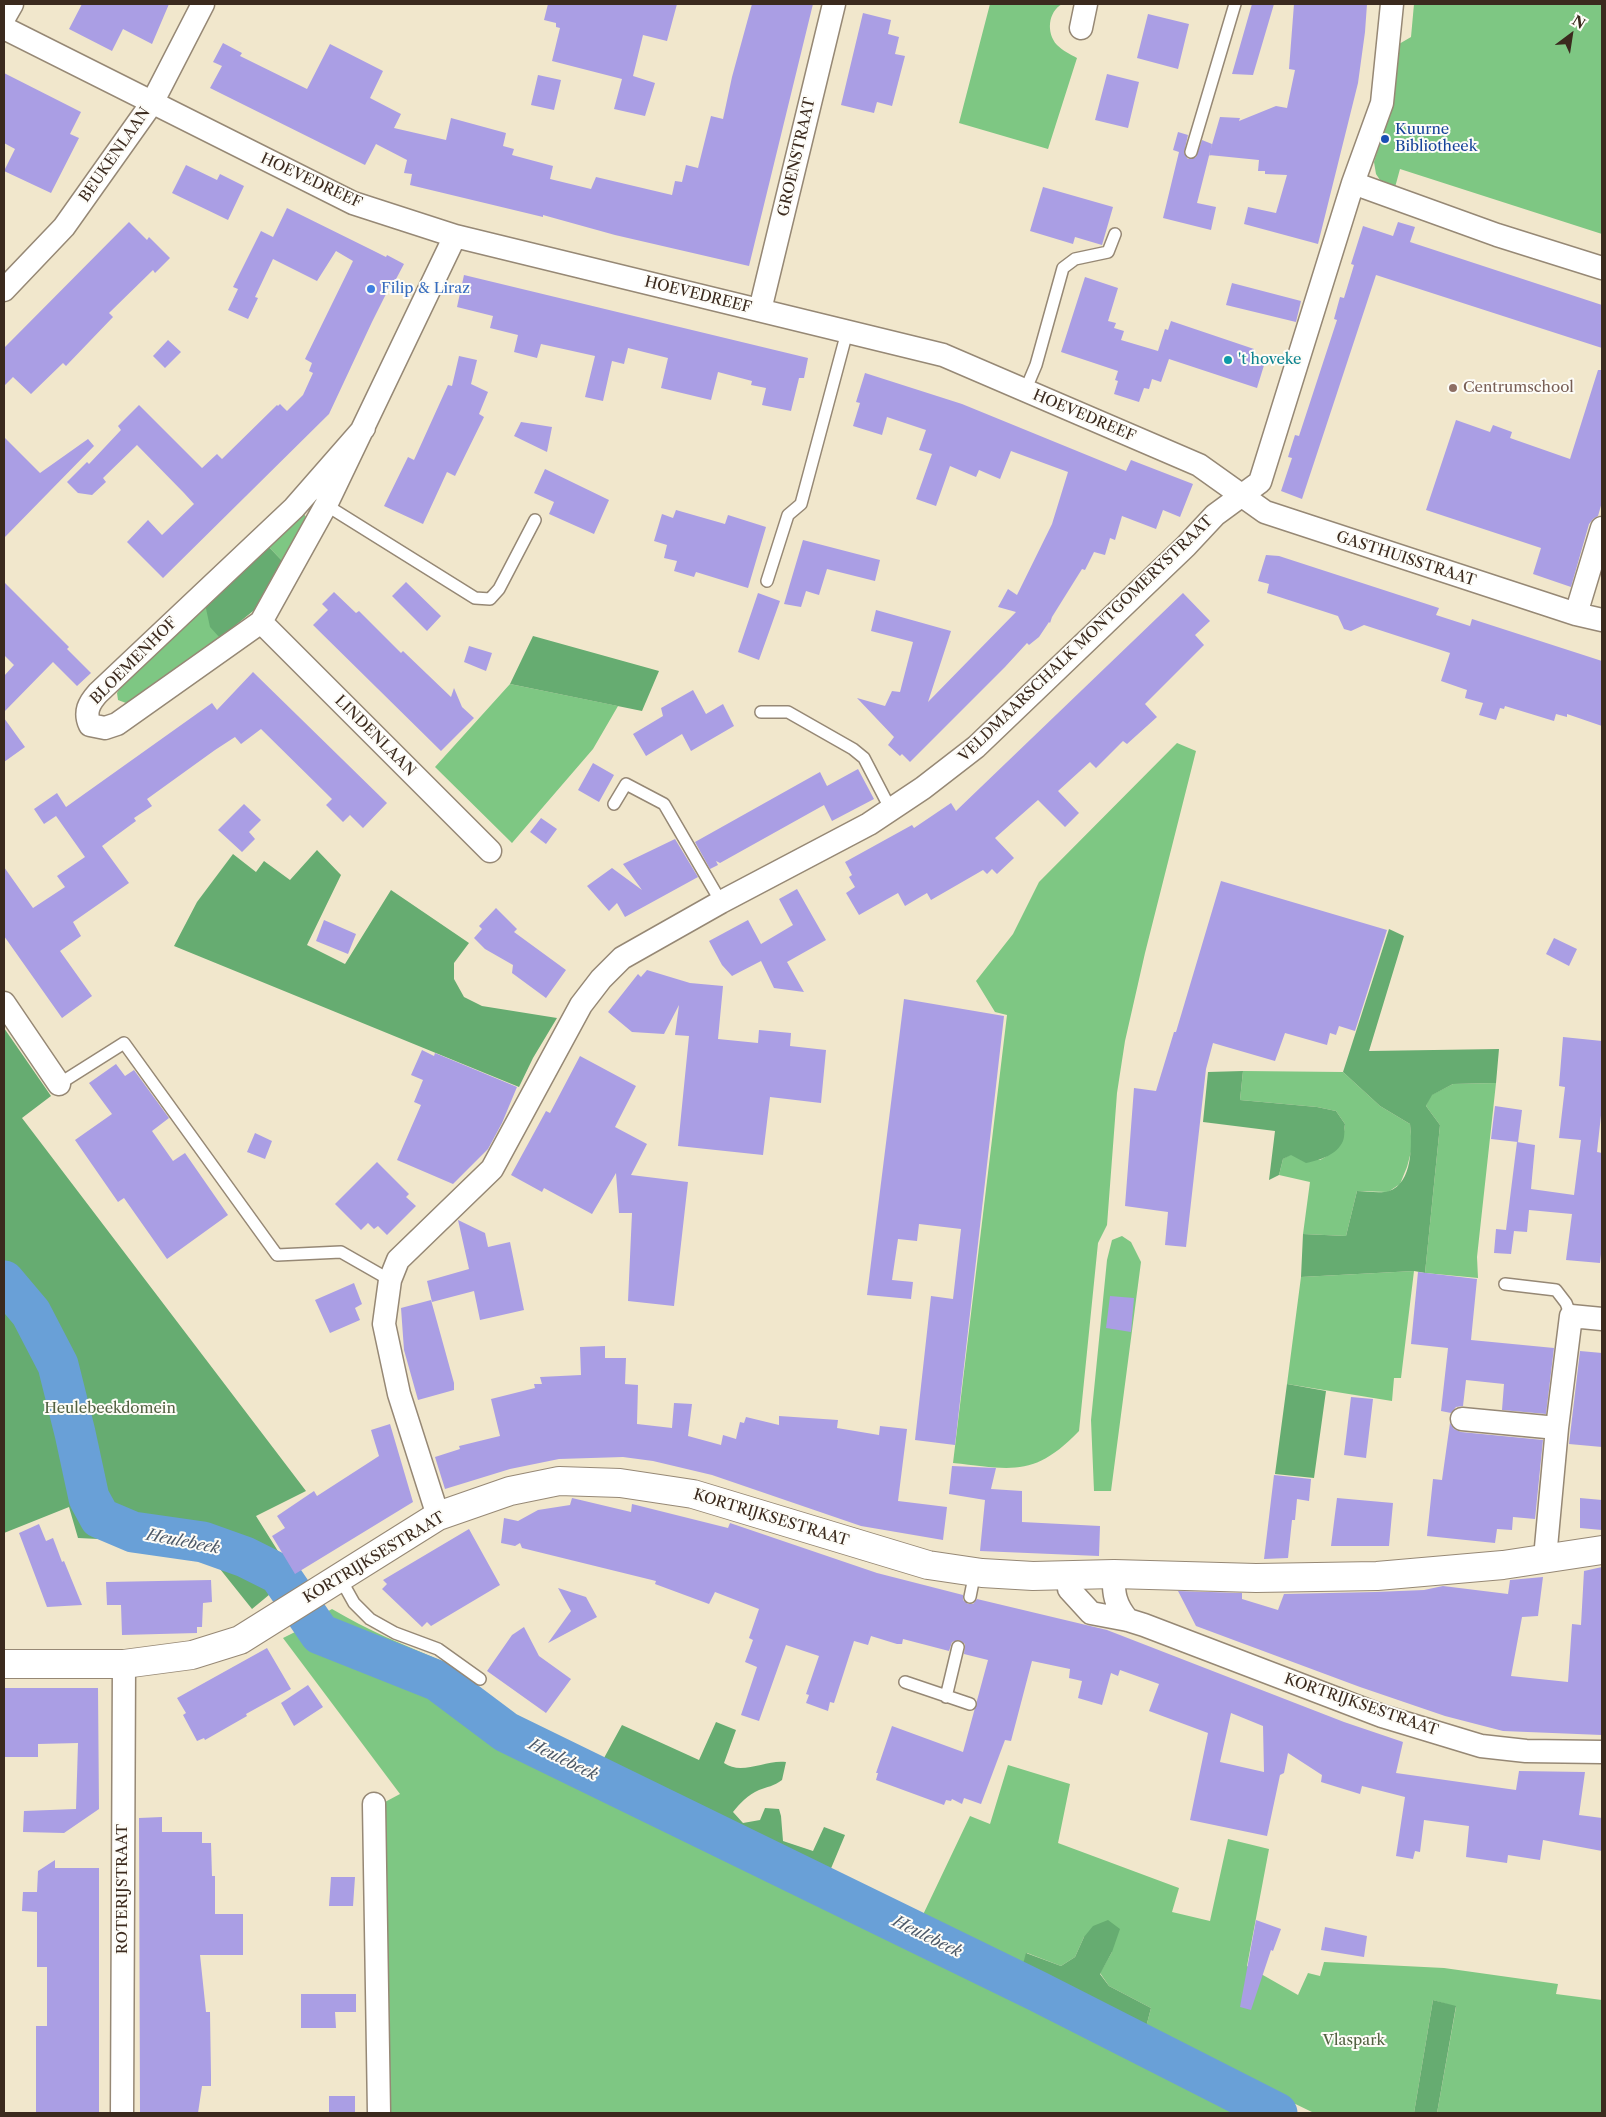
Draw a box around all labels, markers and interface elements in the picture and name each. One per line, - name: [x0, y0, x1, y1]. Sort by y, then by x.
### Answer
- north arrow: [1546, 10, 1596, 60]
- text: N: [1569, 11, 1589, 33]
- street label: GROENSTRAAT: [775, 96, 819, 218]
- street label: BEUKENLAAN: [76, 104, 154, 206]
- place label: Kuurne Bibliotheek: [1395, 121, 1477, 156]
- marker: Kuurne Bibliotheek: [1379, 133, 1391, 145]
- street label: HOEVEDREEF: [257, 150, 365, 212]
- street label: HOEVEDREEF: [643, 273, 753, 317]
- place label: Filip & Liraz: [381, 280, 470, 298]
- marker: Filip & Liraz: [365, 283, 377, 295]
- place label: 't hoveke: [1238, 351, 1301, 369]
- marker: 't hoveke: [1222, 354, 1234, 366]
- place label: Centrumschool: [1463, 379, 1574, 397]
- marker: Centrumschool: [1447, 382, 1459, 394]
- street label: HOEVEDREEF: [1030, 386, 1138, 446]
- street label: VELDMAARSCHALK MONTGOMERYSTRAAT: [955, 512, 1217, 766]
- street label: GASTHUISSTRAAT: [1334, 528, 1478, 590]
- street label: BLOEMENHOF: [87, 614, 181, 708]
- street label: LINDENLAAN: [331, 692, 419, 780]
- park label: Heulebeekdomein: [44, 1400, 176, 1418]
- street label: KORTRIJKSESTRAAT: [691, 1486, 851, 1550]
- street label: KORTRIJKSESTRAAT: [300, 1509, 448, 1607]
- water label: Heulebeek: [145, 1525, 221, 1559]
- street label: KORTRIJKSESTRAAT: [1282, 1670, 1440, 1740]
- water label: Heulebeek: [525, 1735, 601, 1785]
- street label: ROTERIJSTRAAT: [114, 1824, 132, 1954]
- water label: Heulebeek: [889, 1912, 965, 1962]
- park label: Vlaspark: [1323, 2032, 1385, 2050]

